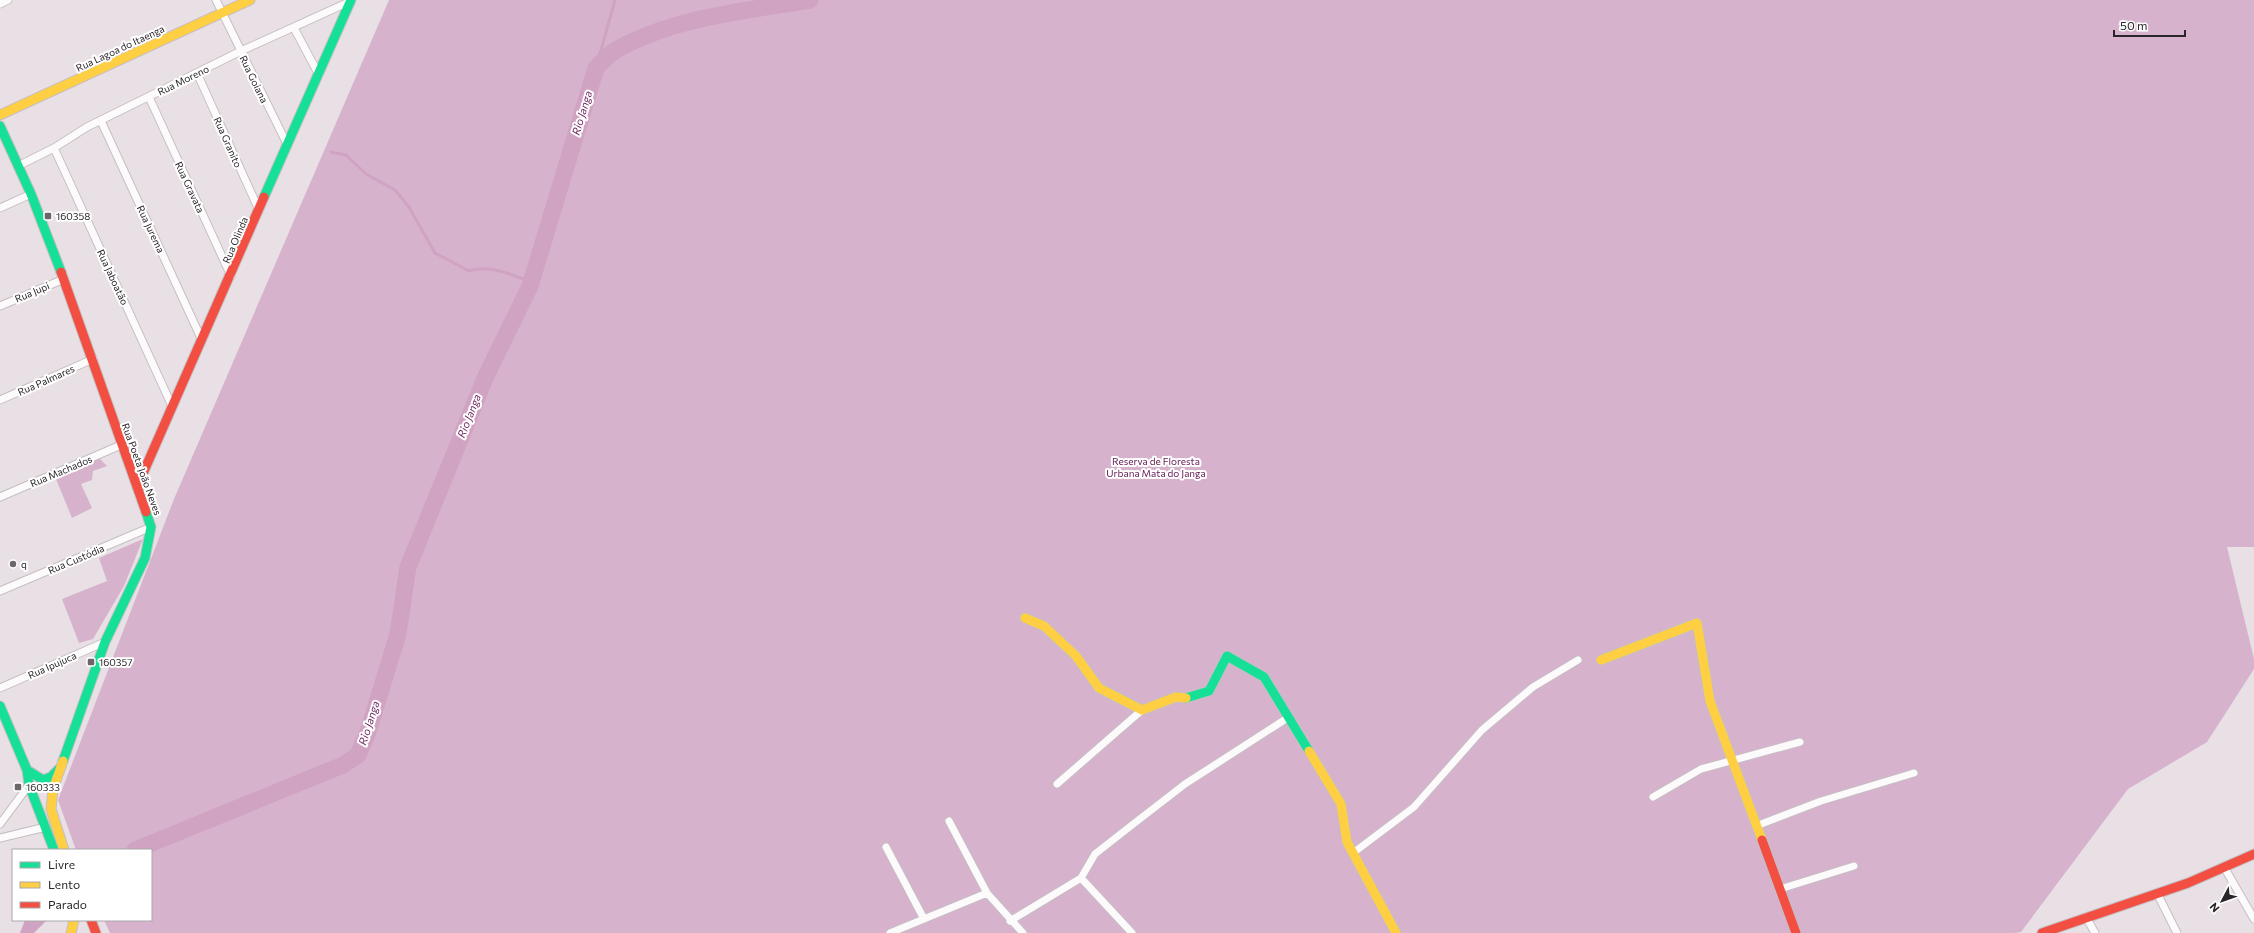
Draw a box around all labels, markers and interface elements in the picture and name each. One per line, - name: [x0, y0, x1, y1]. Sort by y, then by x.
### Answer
- scale bar: [2114, 12, 2185, 38]
- text: 50 m: [2120, 18, 2148, 32]
- street label: Rua Lagoa do Itaenga: [74, 22, 166, 74]
- street label: Rua Goiana: [237, 53, 271, 105]
- street label: Rua Moreno: [155, 62, 211, 98]
- water label: Rio Janga: [569, 89, 595, 137]
- street label: Rua Granito: [212, 115, 244, 169]
- street label: Rua Gravata: [173, 159, 207, 215]
- street label: Rua Jurema: [135, 203, 167, 255]
- place label: 160358: [56, 210, 90, 222]
- marker: 160358: [43, 211, 53, 221]
- street label: Rua Olinda: [220, 215, 250, 265]
- street label: Rua Jaboatão: [95, 247, 131, 307]
- street label: Rua Jupi: [13, 279, 51, 305]
- street label: Rua Palmares: [16, 362, 77, 398]
- water label: Rio Janga: [454, 392, 484, 440]
- street label: Rua Poeta João Neves: [120, 421, 164, 517]
- street label: Rua Machados: [28, 452, 94, 489]
- park label: Reserva de Floresta Urbana Mata do Janga: [1106, 455, 1206, 479]
- street label: Rua Custódia: [46, 542, 106, 576]
- place label: q: [21, 558, 27, 570]
- marker: q: [8, 559, 18, 569]
- street label: Rua Ipujuca: [26, 649, 78, 681]
- place label: 160357: [99, 656, 133, 668]
- marker: 160357: [86, 657, 96, 667]
- water label: Rio Janga: [355, 699, 383, 747]
- place label: 160333: [26, 781, 60, 793]
- marker: 160333: [13, 782, 23, 792]
- legend: [12, 849, 152, 921]
- text: Livre: [48, 857, 75, 871]
- text: Lento: [48, 877, 80, 891]
- north arrow: [2202, 881, 2242, 921]
- text: Parado: [48, 897, 87, 911]
- text: N: [2206, 901, 2222, 915]

